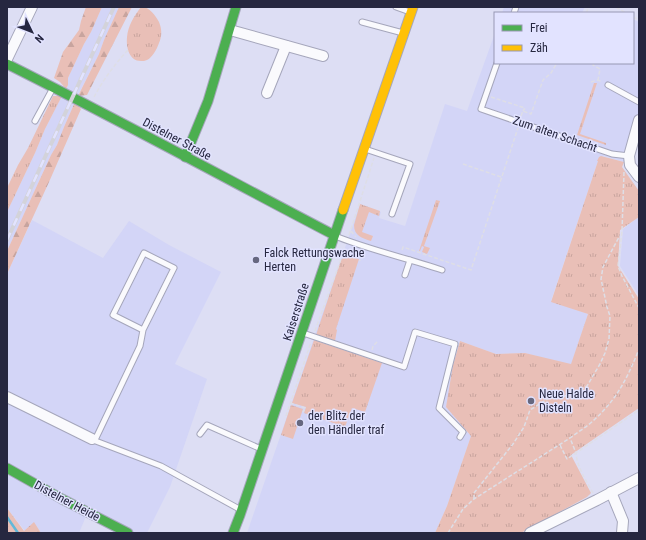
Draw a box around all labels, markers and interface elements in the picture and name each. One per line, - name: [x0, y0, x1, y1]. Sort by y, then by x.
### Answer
- north arrow: [12, 12, 52, 52]
- legend: [494, 12, 634, 64]
- text: Frei: [530, 21, 548, 35]
- text: N: [32, 32, 46, 46]
- text: Zäh: [530, 41, 548, 55]
- street label: Zum alten Schacht: [511, 113, 599, 155]
- street label: Distelner Straße: [140, 115, 214, 163]
- place label: Falck Rettungswache Herten: [264, 246, 365, 274]
- marker: Falck Rettungswache Herten: [251, 255, 261, 265]
- street label: Kaiserstraße: [280, 281, 312, 343]
- place label: Neue Halde Disteln: [539, 387, 594, 415]
- marker: Neue Halde Disteln: [526, 396, 536, 406]
- place label: der Blitz der den Händler traf: [308, 409, 385, 437]
- marker: der Blitz der den Händler traf: [295, 418, 305, 428]
- street label: Distelner Heide: [32, 478, 103, 524]

